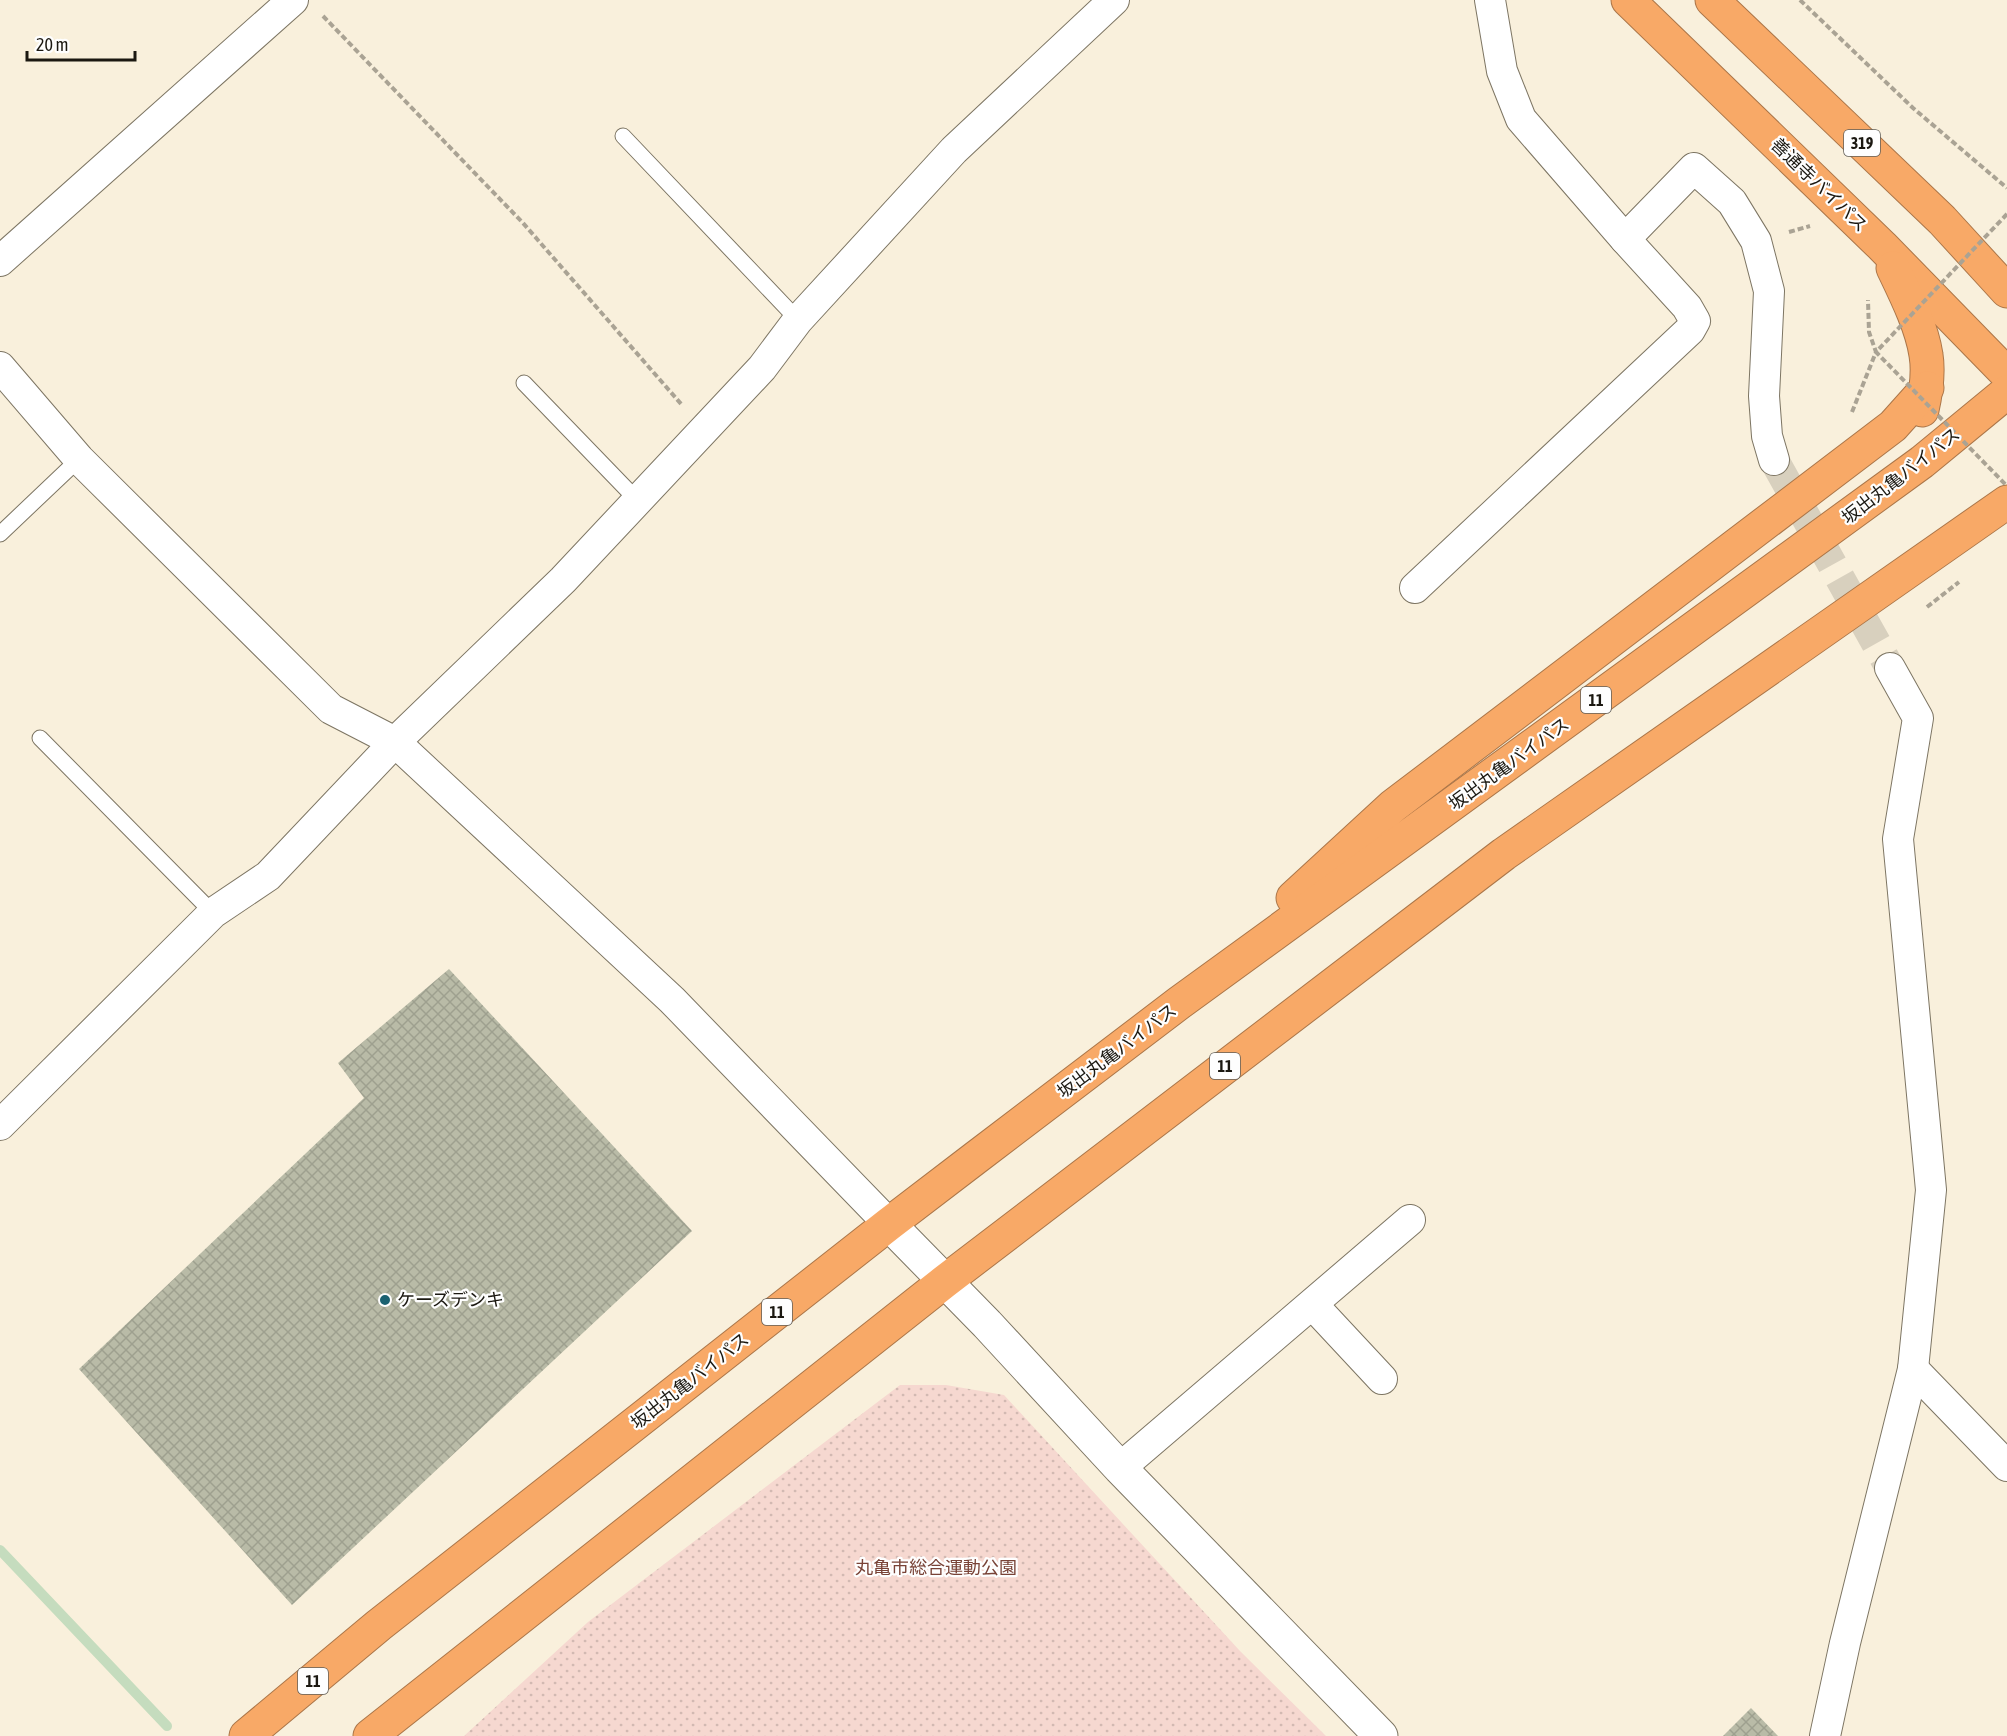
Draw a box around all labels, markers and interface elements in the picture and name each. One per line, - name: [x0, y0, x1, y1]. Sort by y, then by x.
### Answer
- scale bar: [27, 24, 135, 62]
- text: 20 m: [36, 34, 68, 55]
- road number: 319: [1844, 130, 1880, 156]
- street label: 善通寺バイパス: [1767, 133, 1872, 236]
- street label: 坂出丸亀バイパス: [1838, 423, 1964, 528]
- road number: 11: [1581, 687, 1611, 713]
- street label: 坂出丸亀バイパス: [1444, 713, 1573, 814]
- street label: 坂出丸亀バイパス: [1053, 999, 1180, 1102]
- road number: 11: [1210, 1053, 1240, 1079]
- place label: ケーズデンキ: [397, 1289, 504, 1310]
- marker: ケーズデンキ: [378, 1293, 392, 1307]
- road number: 11: [762, 1299, 792, 1325]
- street label: 坂出丸亀バイパス: [627, 1328, 753, 1433]
- park label: 丸亀市総合運動公園: [855, 1557, 1017, 1578]
- road number: 11: [298, 1668, 328, 1694]

